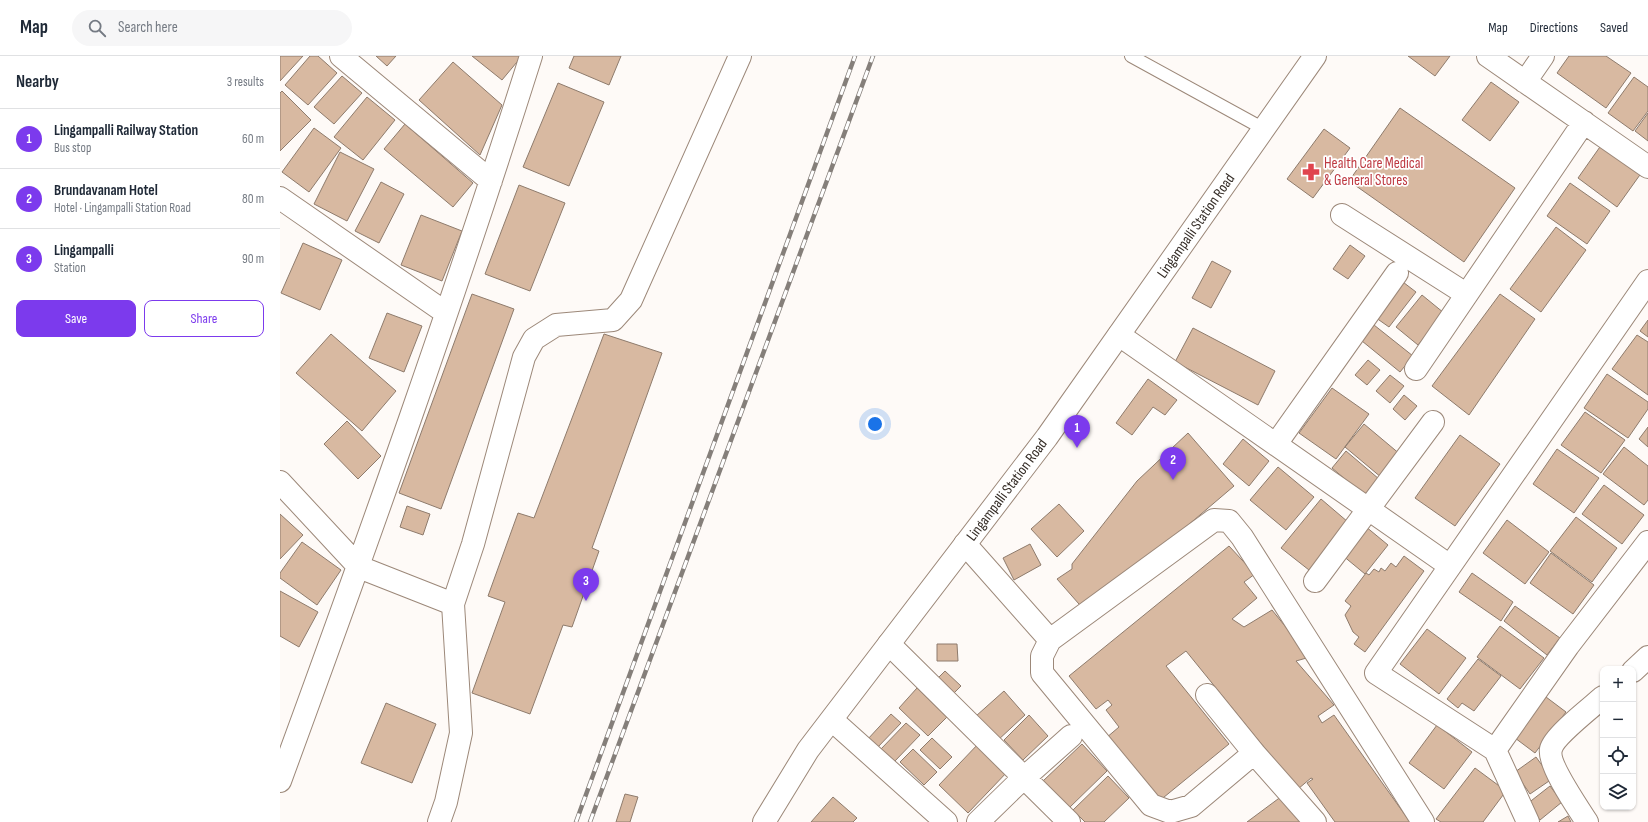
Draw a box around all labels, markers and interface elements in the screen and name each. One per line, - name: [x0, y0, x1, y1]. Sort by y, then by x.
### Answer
- search box: [72, 10, 352, 46]
- text: Map: [20, 16, 48, 39]
- icon: search: [86, 17, 108, 39]
- text: Search here: [118, 18, 178, 37]
- text: Map: [1488, 19, 1508, 36]
- text: Directions: [1530, 19, 1578, 36]
- text: Saved: [1600, 19, 1628, 36]
- text: Nearby: [16, 72, 59, 92]
- text: 3 results: [227, 74, 264, 90]
- text: Lingampalli Railway Station: [54, 121, 198, 140]
- text: 1: [26, 131, 32, 147]
- text: 60 m: [242, 131, 264, 147]
- text: Bus stop: [54, 140, 91, 156]
- place label: Health Care Medical & General Stores: [1324, 154, 1423, 190]
- pharmacy icon: Health Care Medical & General Stores: [1301, 162, 1321, 182]
- street label: Lingampalli Station Road: [1153, 170, 1239, 282]
- text: Brundavanam Hotel: [54, 181, 158, 200]
- text: 2: [26, 191, 32, 207]
- text: 80 m: [242, 191, 264, 207]
- text: Hotel · Lingampalli Station Road: [54, 200, 191, 216]
- text: Lingampalli: [54, 241, 114, 260]
- text: 3: [26, 251, 32, 267]
- text: 90 m: [242, 251, 264, 267]
- text: Station: [54, 260, 86, 276]
- button: Save: [16, 300, 136, 337]
- button: Share: [144, 300, 264, 337]
- your location: [865, 414, 885, 434]
- pin: 1: [1064, 415, 1090, 448]
- street label: Lingampalli Station Road: [962, 435, 1052, 545]
- pin: 2: [1160, 447, 1186, 480]
- pin: 3: [573, 568, 599, 601]
- map controls: [1600, 666, 1636, 810]
- button: +: [1600, 666, 1636, 702]
- button: −: [1600, 702, 1636, 738]
- button: locate: [1600, 738, 1636, 774]
- button: layers: [1600, 774, 1636, 810]

